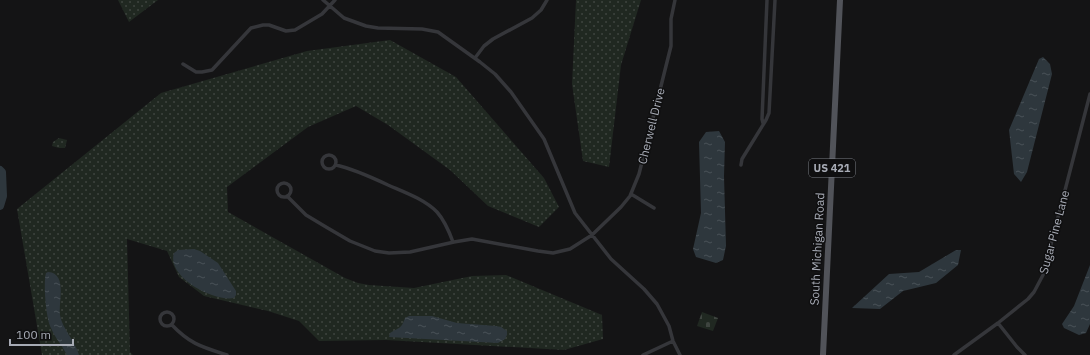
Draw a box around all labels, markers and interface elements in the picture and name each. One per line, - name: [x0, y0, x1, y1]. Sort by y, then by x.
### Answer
- street label: Cherwell Drive: [634, 86, 668, 166]
- road number: US 421: [809, 159, 855, 177]
- street label: Sugar Pine Lane: [1036, 188, 1072, 276]
- street label: South Michigan Road: [807, 192, 827, 306]
- scale bar: [10, 321, 73, 347]
- text: 100 m: [16, 327, 51, 342]

